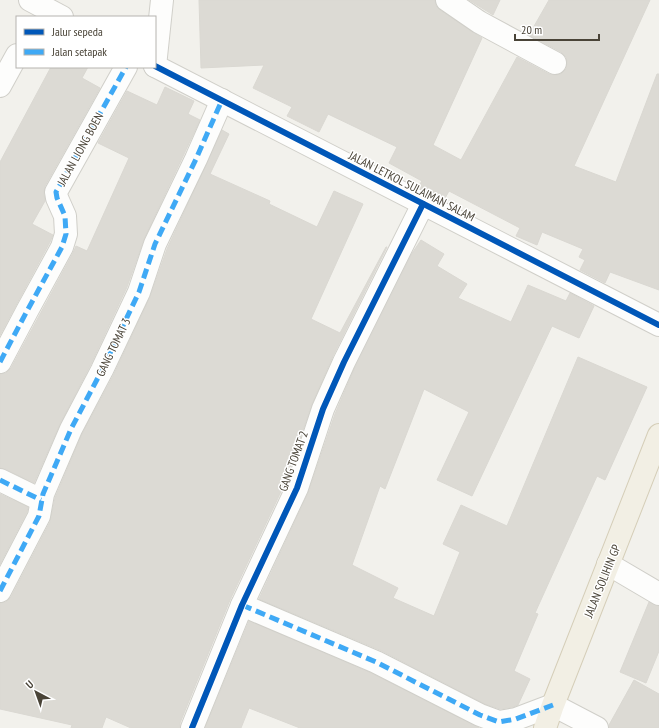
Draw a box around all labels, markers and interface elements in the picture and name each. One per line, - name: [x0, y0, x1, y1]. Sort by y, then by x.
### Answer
- legend: [16, 16, 156, 68]
- scale bar: [515, 16, 599, 42]
- text: 20 m: [521, 22, 542, 37]
- text: Jalur sepeda: [51, 24, 103, 39]
- text: Jalan setapak: [51, 44, 107, 59]
- street label: JALAN LIONG BOEN: [53, 110, 106, 189]
- street label: JALAN LETKOL SULAIMAN SALAM: [346, 147, 478, 224]
- street label: GANG TOMAT 3: [92, 315, 134, 379]
- street label: GANG TOMAT 2: [275, 429, 311, 493]
- street label: JALAN SOLIHIN GP: [580, 542, 624, 621]
- north arrow: [16, 672, 56, 712]
- text: U: [23, 677, 36, 692]

